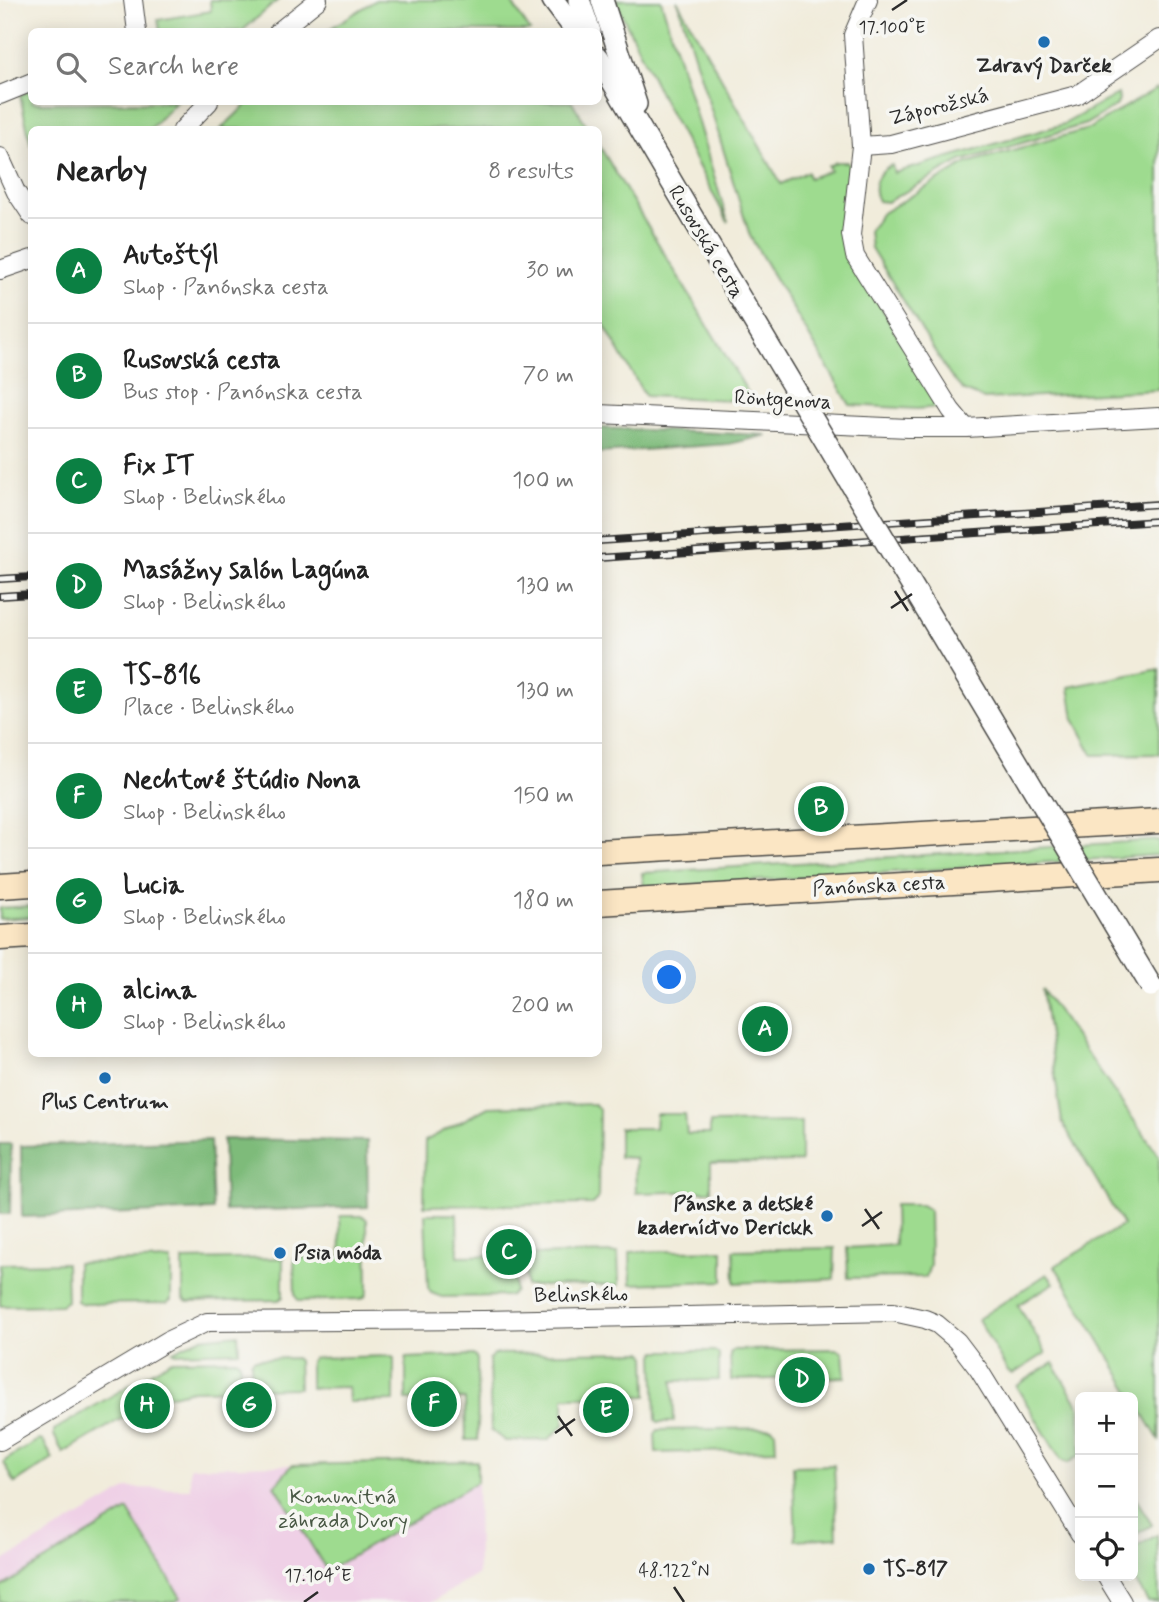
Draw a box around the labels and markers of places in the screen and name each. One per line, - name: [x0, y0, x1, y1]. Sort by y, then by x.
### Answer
- marker: Zdravý Darček: [1036, 34, 1052, 50]
- place label: Zdravý Darček: [976, 52, 1112, 80]
- pin: B: [798, 783, 844, 835]
- pin: A: [742, 1003, 788, 1055]
- marker: Plus Centrum: [97, 1070, 113, 1086]
- place label: Plus Centrum: [41, 1088, 169, 1116]
- place label: Pánske a detské kaderníctvo Derickk: [637, 1190, 814, 1242]
- marker: Pánske a detské kaderníctvo Derickk: [819, 1208, 835, 1224]
- pin: C: [486, 1226, 532, 1278]
- place label: Psia móda: [294, 1239, 382, 1267]
- marker: Psia móda: [272, 1245, 288, 1261]
- pin: D: [779, 1354, 825, 1406]
- pin: F: [411, 1378, 457, 1430]
- pin: G: [226, 1379, 272, 1431]
- pin: H: [124, 1380, 170, 1432]
- pin: E: [583, 1384, 629, 1436]
- place label: TS-817: [883, 1555, 948, 1583]
- marker: TS-817: [861, 1561, 877, 1577]

